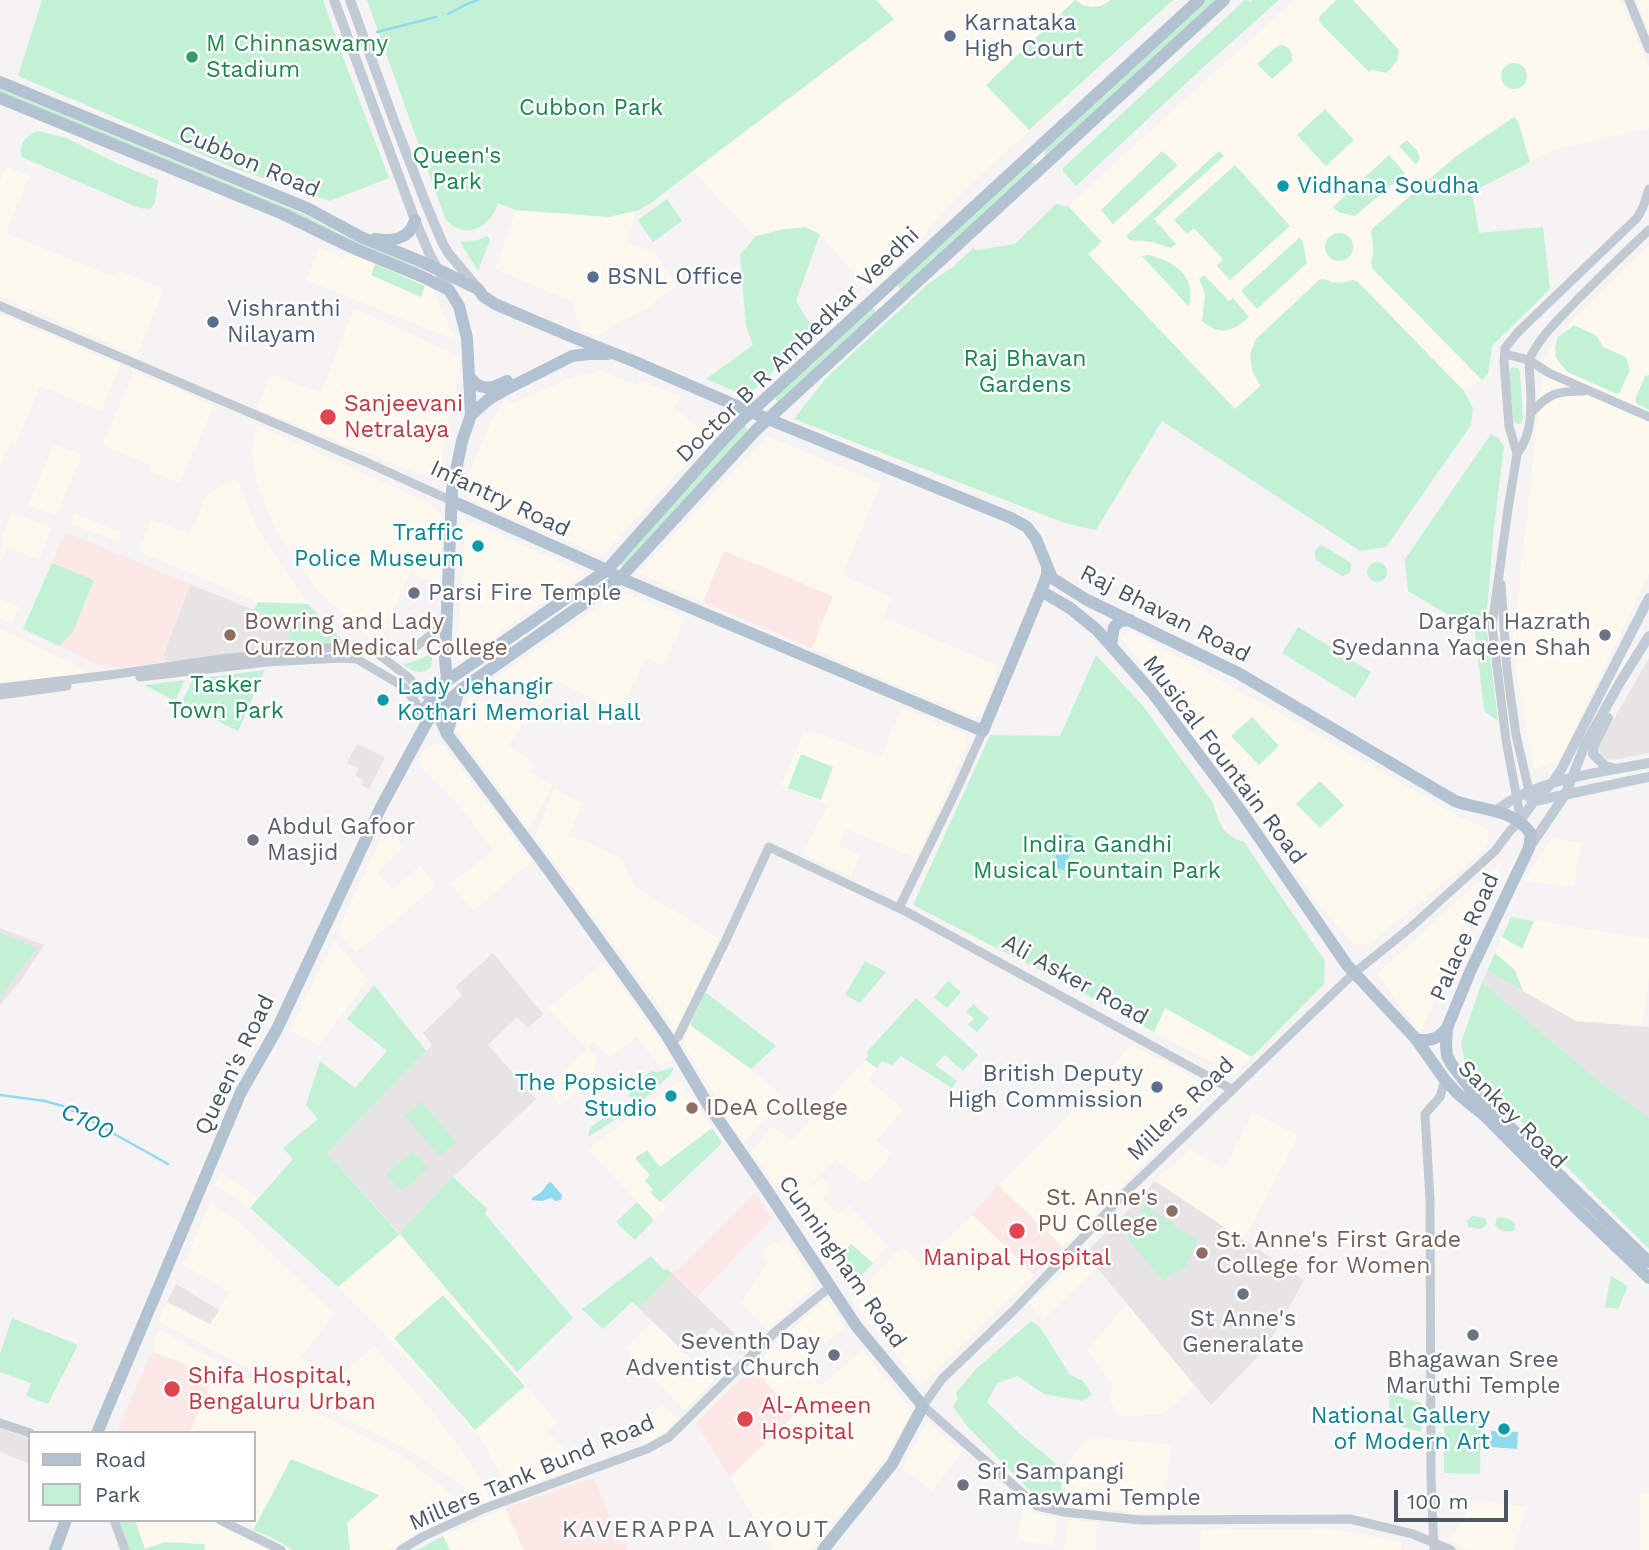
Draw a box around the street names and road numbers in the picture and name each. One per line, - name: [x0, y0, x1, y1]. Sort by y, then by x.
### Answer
- street label: Cubbon Road: [174, 120, 324, 204]
- street label: Doctor B R Ambedkar Veedhi: [671, 221, 925, 469]
- street label: Infantry Road: [426, 455, 574, 543]
- street label: Raj Bhavan Road: [1075, 559, 1255, 669]
- street label: Musical Fountain Road: [1136, 650, 1312, 870]
- street label: Palace Road: [1424, 869, 1506, 1005]
- street label: Ali Asker Road: [997, 929, 1153, 1031]
- street label: Queen's Road: [189, 990, 281, 1140]
- street label: Millers Road: [1122, 1051, 1240, 1167]
- street label: Sankey Road: [1452, 1055, 1572, 1175]
- street label: Cunningham Road: [772, 1170, 912, 1354]
- street label: Millers Tank Bund Road: [405, 1409, 659, 1537]

